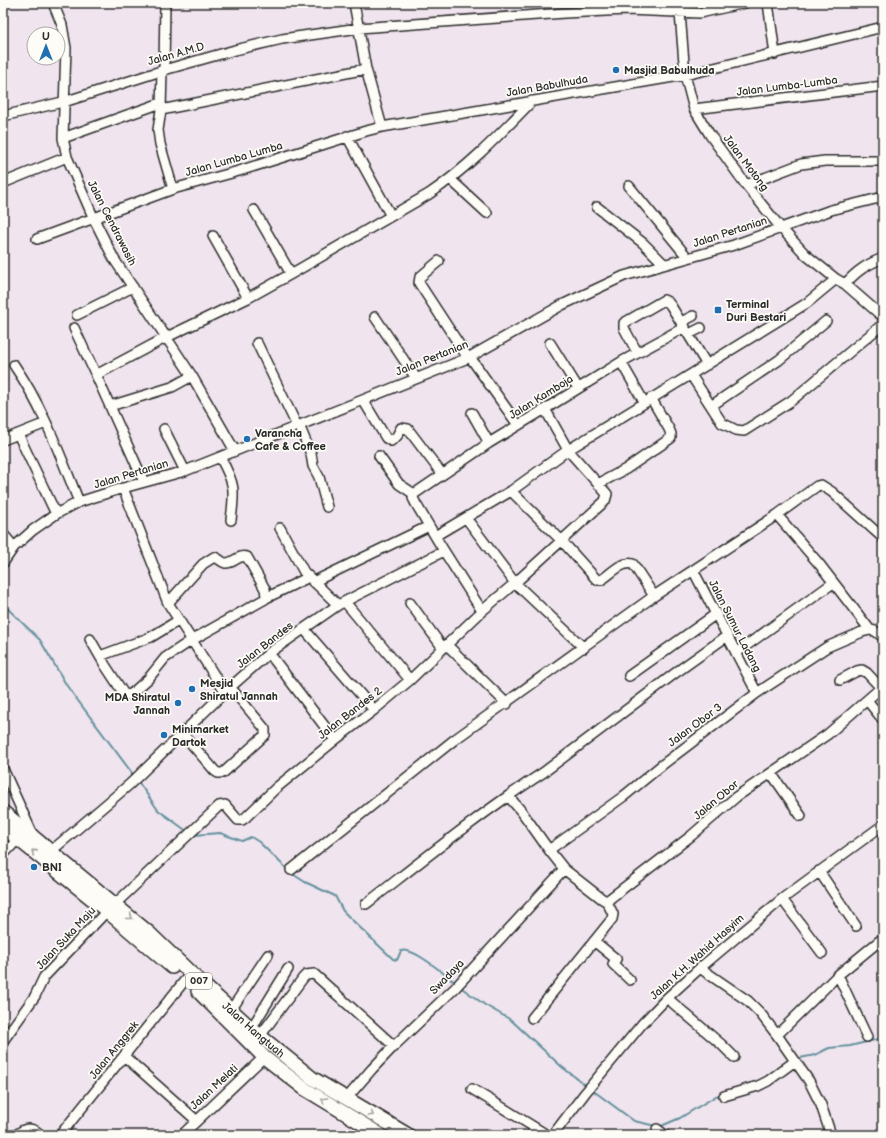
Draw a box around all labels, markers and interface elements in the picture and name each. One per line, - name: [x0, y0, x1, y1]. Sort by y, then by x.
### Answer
- north arrow: [26, 26, 66, 66]
- text: U: [42, 30, 50, 43]
- street label: Jalan A.M.D: [146, 40, 206, 68]
- place label: Masjid Babulhuda: [624, 64, 715, 77]
- marker: Masjid Babulhuda: [611, 65, 621, 75]
- street label: Jalan Babulhuda: [505, 72, 589, 100]
- street label: Jalan Lumba-Lumba: [736, 73, 838, 99]
- street label: Jalan Motong: [721, 132, 771, 194]
- street label: Jalan Lumba Lumba: [184, 139, 284, 179]
- street label: Jalan Cendrawasih: [85, 178, 139, 268]
- street label: Jalan Pertanian: [691, 214, 769, 250]
- place label: Terminal Duri Bestari: [726, 298, 787, 324]
- marker: Terminal Duri Bestari: [713, 305, 723, 315]
- street label: Jalan Pertanian: [394, 338, 470, 378]
- street label: Jalan Kamboja: [507, 372, 575, 422]
- place label: Varancha Cafe & Coffee: [255, 427, 326, 453]
- marker: Varancha Cafe & Coffee: [242, 434, 252, 444]
- street label: Jalan Pertanian: [92, 457, 170, 491]
- street label: Jalan Sumur Ladang: [706, 578, 764, 674]
- street label: Jalan Bandes: [234, 619, 296, 671]
- place label: Mesjid Shiratul Jannah: [200, 677, 278, 703]
- marker: Mesjid Shiratul Jannah: [187, 684, 197, 694]
- street label: Jalan Bandes 2: [316, 684, 385, 742]
- place label: MDA Shiratul Jannah: [105, 691, 170, 717]
- marker: MDA Shiratul Jannah: [173, 698, 183, 708]
- street label: Jalan Obor 3: [666, 700, 725, 749]
- place label: Minimarket Dartok: [172, 723, 229, 749]
- marker: Minimarket Dartok: [159, 730, 169, 740]
- street label: Jalan Obor: [691, 777, 742, 822]
- one-way arrow: [32, 850, 39, 857]
- place label: BNI: [42, 861, 62, 874]
- marker: BNI: [29, 862, 39, 872]
- street label: Jalan Suka Maju: [34, 904, 98, 972]
- street label: Jalan K.H. Wahid Hasyim: [647, 911, 747, 1003]
- one-way arrow: [125, 913, 132, 920]
- street label: Swadaya: [427, 957, 467, 997]
- road number: 007: [186, 973, 212, 989]
- street label: Jalan Hangtuah: [220, 999, 287, 1060]
- street label: Jalan Anggrek: [87, 1018, 142, 1082]
- street label: Jalan Melati: [188, 1062, 240, 1112]
- one-way arrow: [321, 1097, 328, 1105]
- one-way arrow: [367, 1109, 374, 1116]

